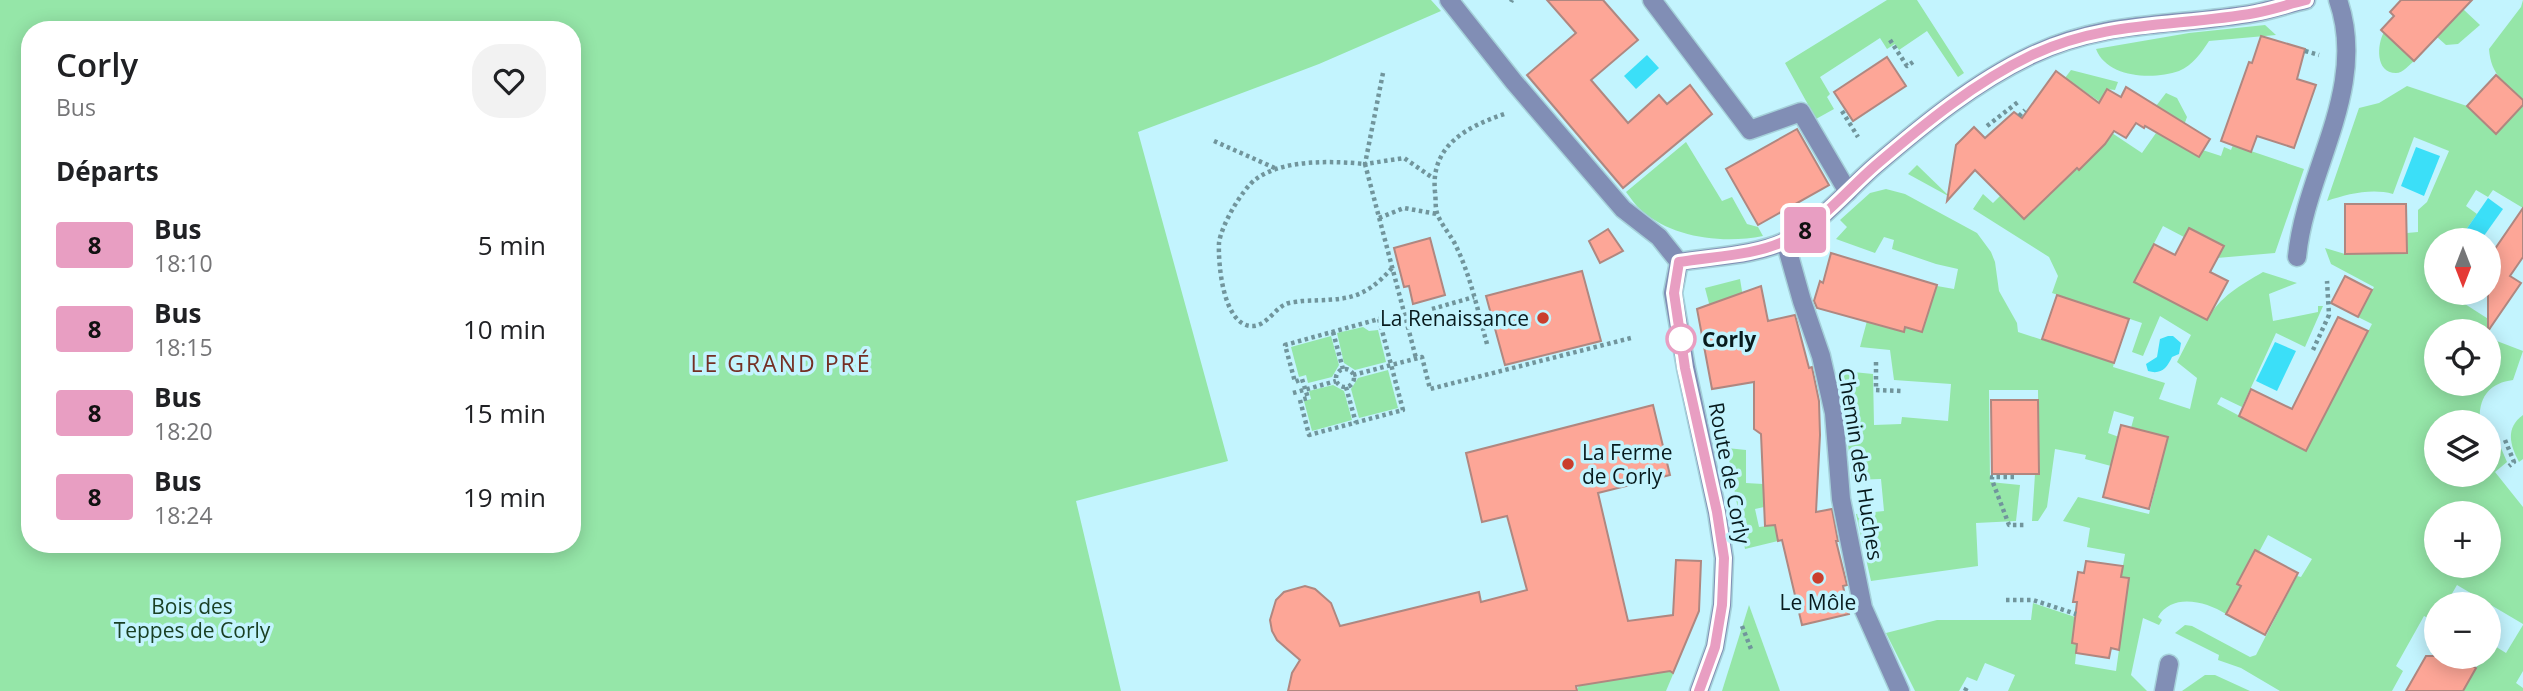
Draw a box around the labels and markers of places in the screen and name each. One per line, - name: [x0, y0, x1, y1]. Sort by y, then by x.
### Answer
- place label: La Renaissance: [1380, 304, 1529, 332]
- marker: La Renaissance: [1535, 310, 1551, 326]
- marker: Corly: [1666, 324, 1696, 354]
- place label: Corly: [1702, 325, 1756, 353]
- place label: La Ferme de Corly: [1582, 438, 1673, 490]
- marker: La Ferme de Corly: [1560, 456, 1576, 472]
- marker: Le Môle: [1810, 570, 1826, 586]
- place label: Le Môle: [1780, 588, 1856, 616]

